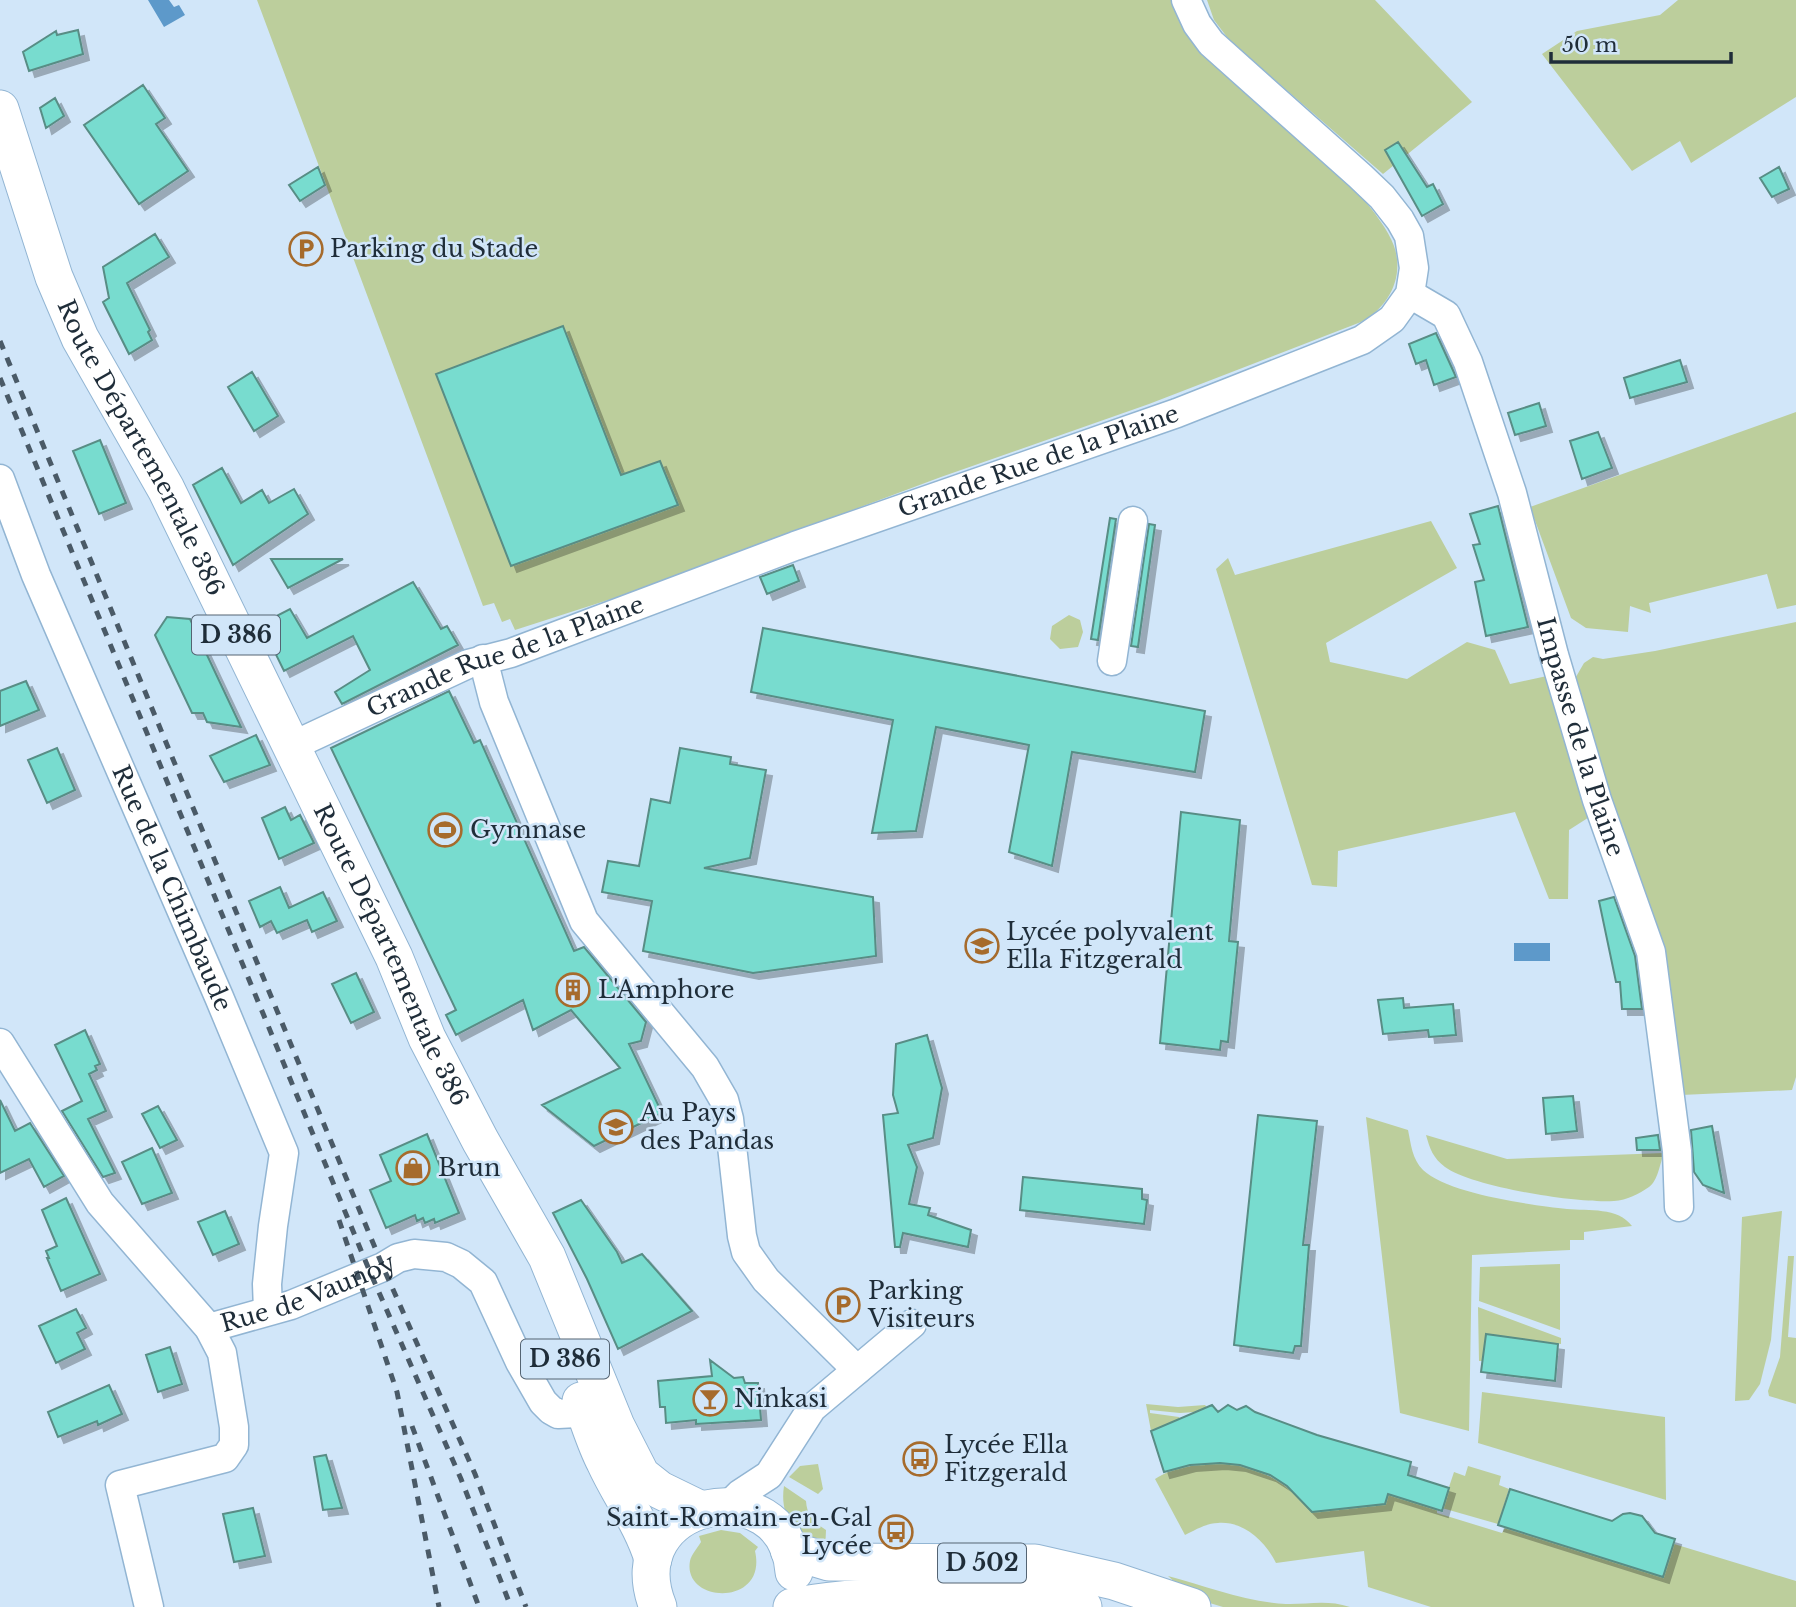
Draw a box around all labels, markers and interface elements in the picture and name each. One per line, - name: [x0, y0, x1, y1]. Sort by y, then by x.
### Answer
- scale bar: [1551, 21, 1731, 65]
- text: 50 m: [1562, 32, 1618, 58]
- parking icon: Parking du Stade: [287, 230, 325, 268]
- place label: Parking du Stade: [330, 234, 538, 263]
- street label: Route Départementale 386: [51, 295, 231, 600]
- street label: Grande Rue de la Plaine: [894, 399, 1183, 523]
- street label: Grande Rue de la Plaine: [362, 589, 648, 723]
- street label: Impasse de la Plaine: [1531, 614, 1631, 860]
- road number: D 386: [192, 615, 280, 654]
- street label: Rue de la Chimbaude: [106, 761, 238, 1015]
- street label: Route Départementale 386: [308, 799, 475, 1111]
- sports icon: Gymnase: [426, 811, 464, 849]
- place label: Gymnase: [470, 815, 586, 844]
- place label: Lycée polyvalent Ella Fitzgerald: [1006, 917, 1214, 974]
- school or university icon: Lycée polyvalent Ella Fitzgerald: [963, 927, 1001, 965]
- building icon: L'Amphore: [554, 971, 592, 1009]
- place label: L'Amphore: [598, 975, 734, 1004]
- place label: Au Pays des Pandas: [639, 1098, 774, 1155]
- school or university icon: Au Pays des Pandas: [597, 1108, 635, 1146]
- shop icon: Brun: [394, 1149, 432, 1187]
- place label: Brun: [438, 1153, 500, 1182]
- street label: Rue de Vaunoy: [217, 1247, 402, 1338]
- place label: Parking Visiteurs: [867, 1276, 975, 1333]
- parking icon: Parking Visiteurs: [824, 1286, 862, 1324]
- road number: D 386: [521, 1340, 609, 1378]
- bar icon: Ninkasi: [691, 1380, 729, 1418]
- place label: Ninkasi: [734, 1384, 827, 1413]
- place label: Lycée Ella Fitzgerald: [944, 1430, 1069, 1487]
- bus stop icon: Lycée Ella Fitzgerald: [901, 1440, 939, 1478]
- place label: Saint-Romain-en-Gal Lycée: [606, 1503, 872, 1560]
- bus stop icon: Saint-Romain-en-Gal Lycée: [877, 1513, 915, 1551]
- road number: D 502: [938, 1544, 1026, 1582]

